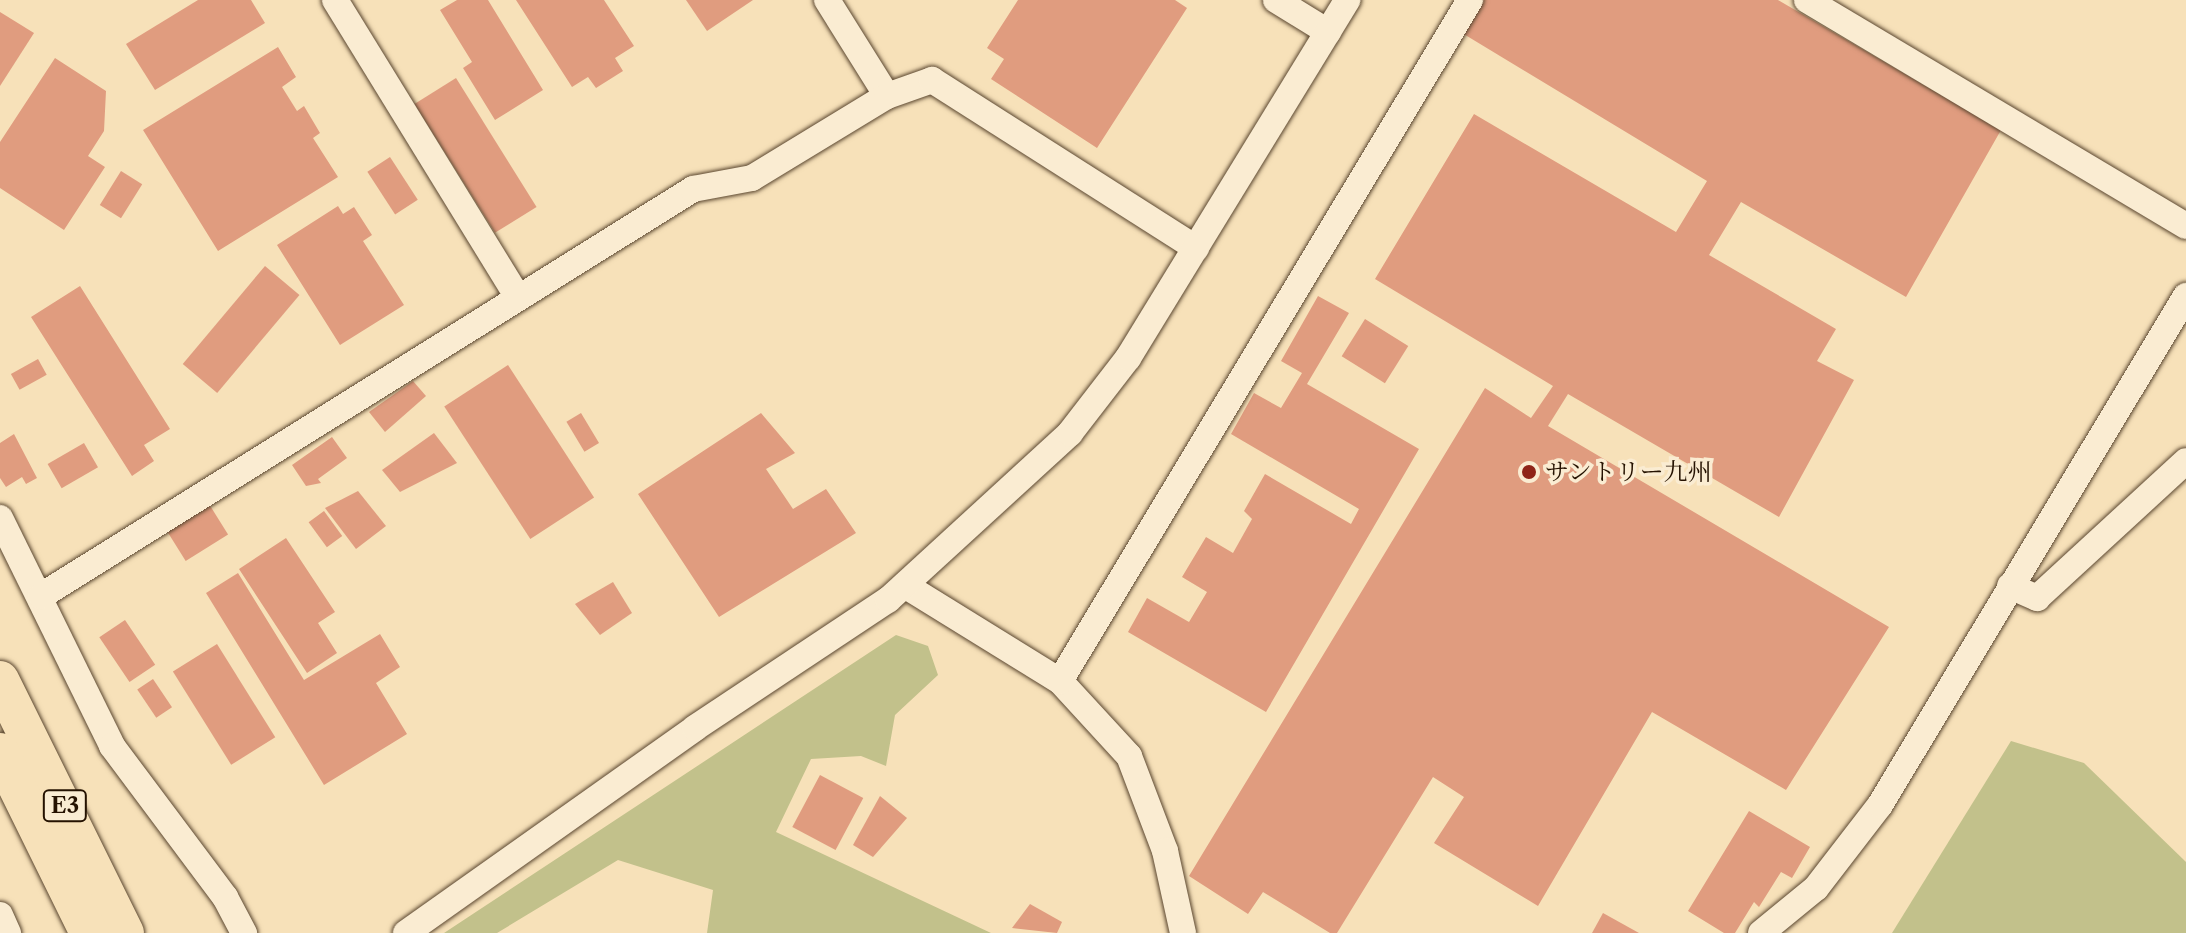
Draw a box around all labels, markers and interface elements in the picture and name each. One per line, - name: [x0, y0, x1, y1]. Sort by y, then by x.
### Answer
- place label: サントリー九州: [1545, 458, 1713, 486]
- marker: サントリー九州: [1520, 463, 1538, 481]
- road number: E3: [41, 788, 89, 824]

